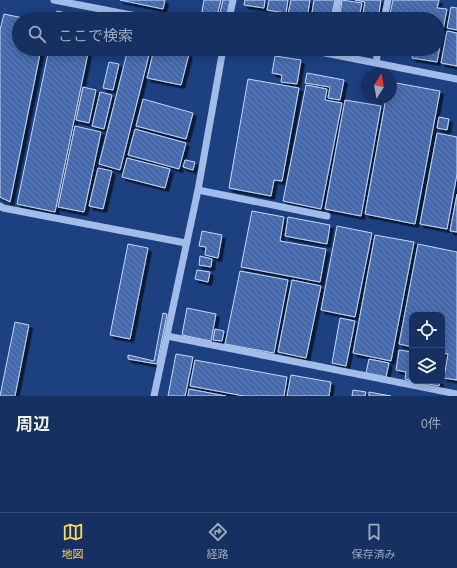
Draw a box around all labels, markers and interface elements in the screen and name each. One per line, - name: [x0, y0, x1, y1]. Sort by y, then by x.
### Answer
- search box: [12, 12, 445, 56]
- icon: search: [26, 23, 48, 45]
- text: ここで検索: [58, 27, 133, 44]
- north arrow: [361, 68, 397, 104]
- map controls: [409, 312, 445, 384]
- button: locate: [409, 312, 445, 348]
- button: layers: [409, 348, 445, 384]
- text: 周辺: [16, 414, 50, 433]
- text: 0件: [421, 416, 441, 430]
- tab: 地図: [62, 521, 84, 561]
- tab: 経路: [207, 521, 229, 561]
- tab: 保存済み: [352, 521, 396, 561]

